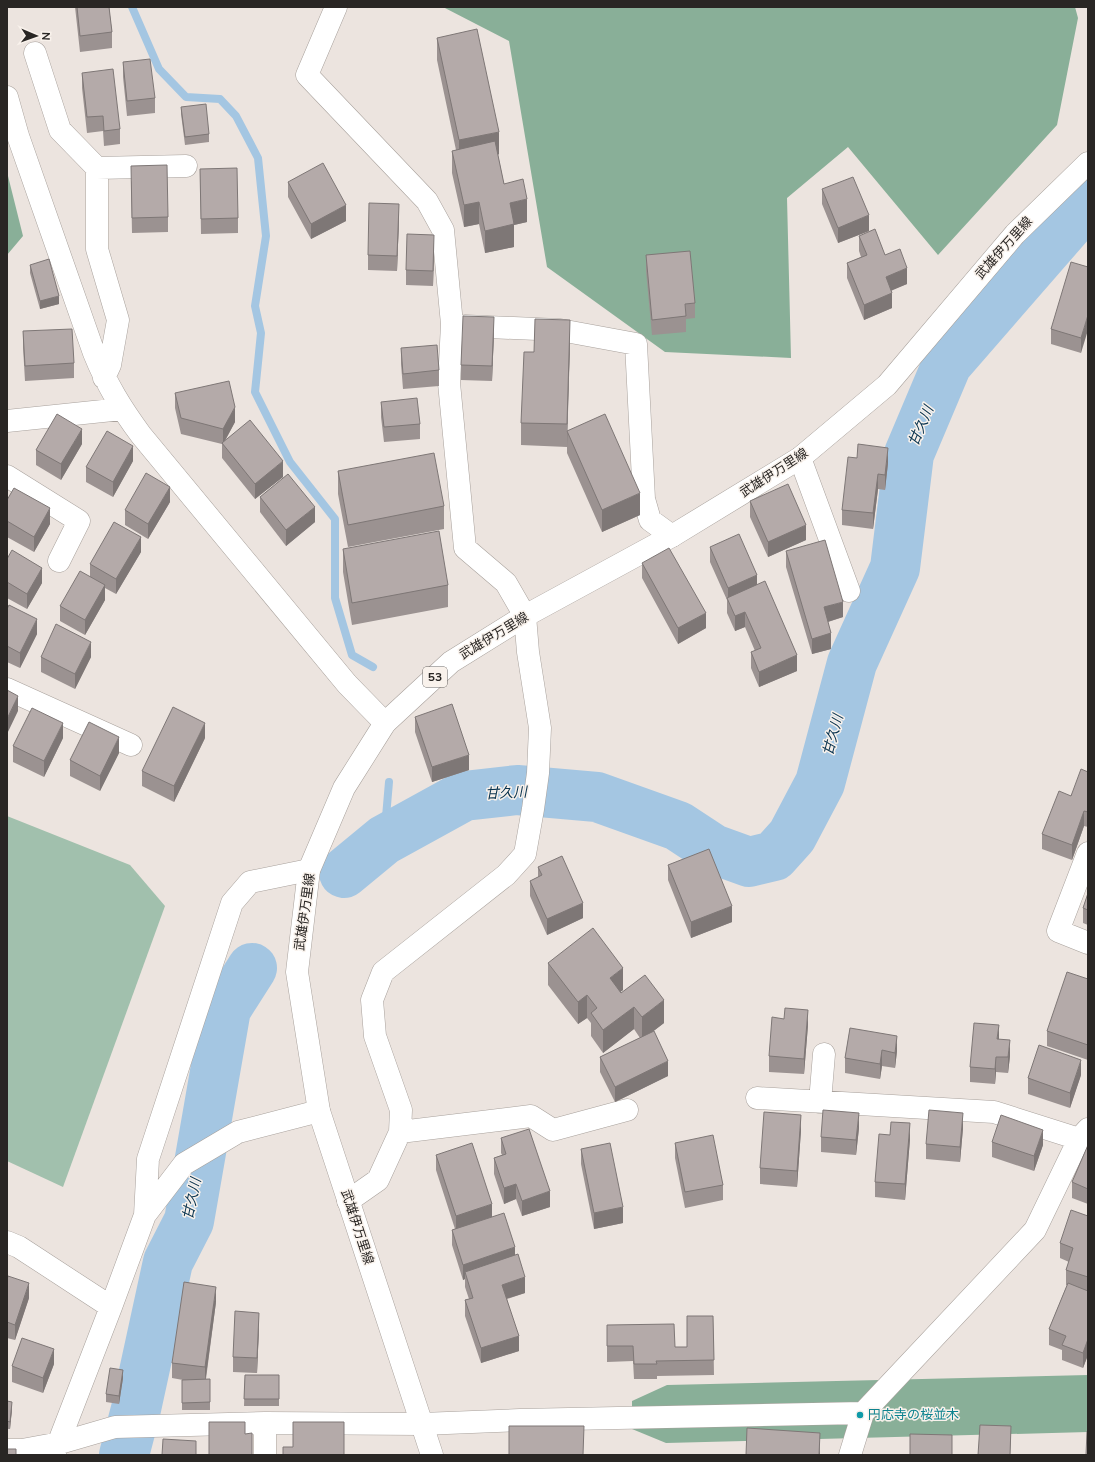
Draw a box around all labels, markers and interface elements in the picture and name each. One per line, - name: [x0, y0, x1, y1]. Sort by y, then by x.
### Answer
- north arrow: [16, 16, 56, 56]
- text: N: [38, 32, 53, 41]
- street label: 武雄伊万里線: [971, 213, 1037, 283]
- water label: 甘久川: [904, 401, 939, 449]
- street label: 武雄伊万里線: [736, 444, 812, 502]
- street label: 武雄伊万里線: [456, 608, 532, 664]
- road number: 53: [423, 667, 447, 687]
- water label: 甘久川: [818, 710, 848, 758]
- water label: 甘久川: [485, 782, 529, 804]
- street label: 武雄伊万里線: [291, 872, 319, 952]
- water label: 甘久川: [178, 1175, 206, 1222]
- street label: 武雄伊万里線: [336, 1187, 378, 1267]
- place label: 円応寺の桜並木: [868, 1406, 959, 1424]
- marker: 円応寺の桜並木: [855, 1410, 865, 1420]

